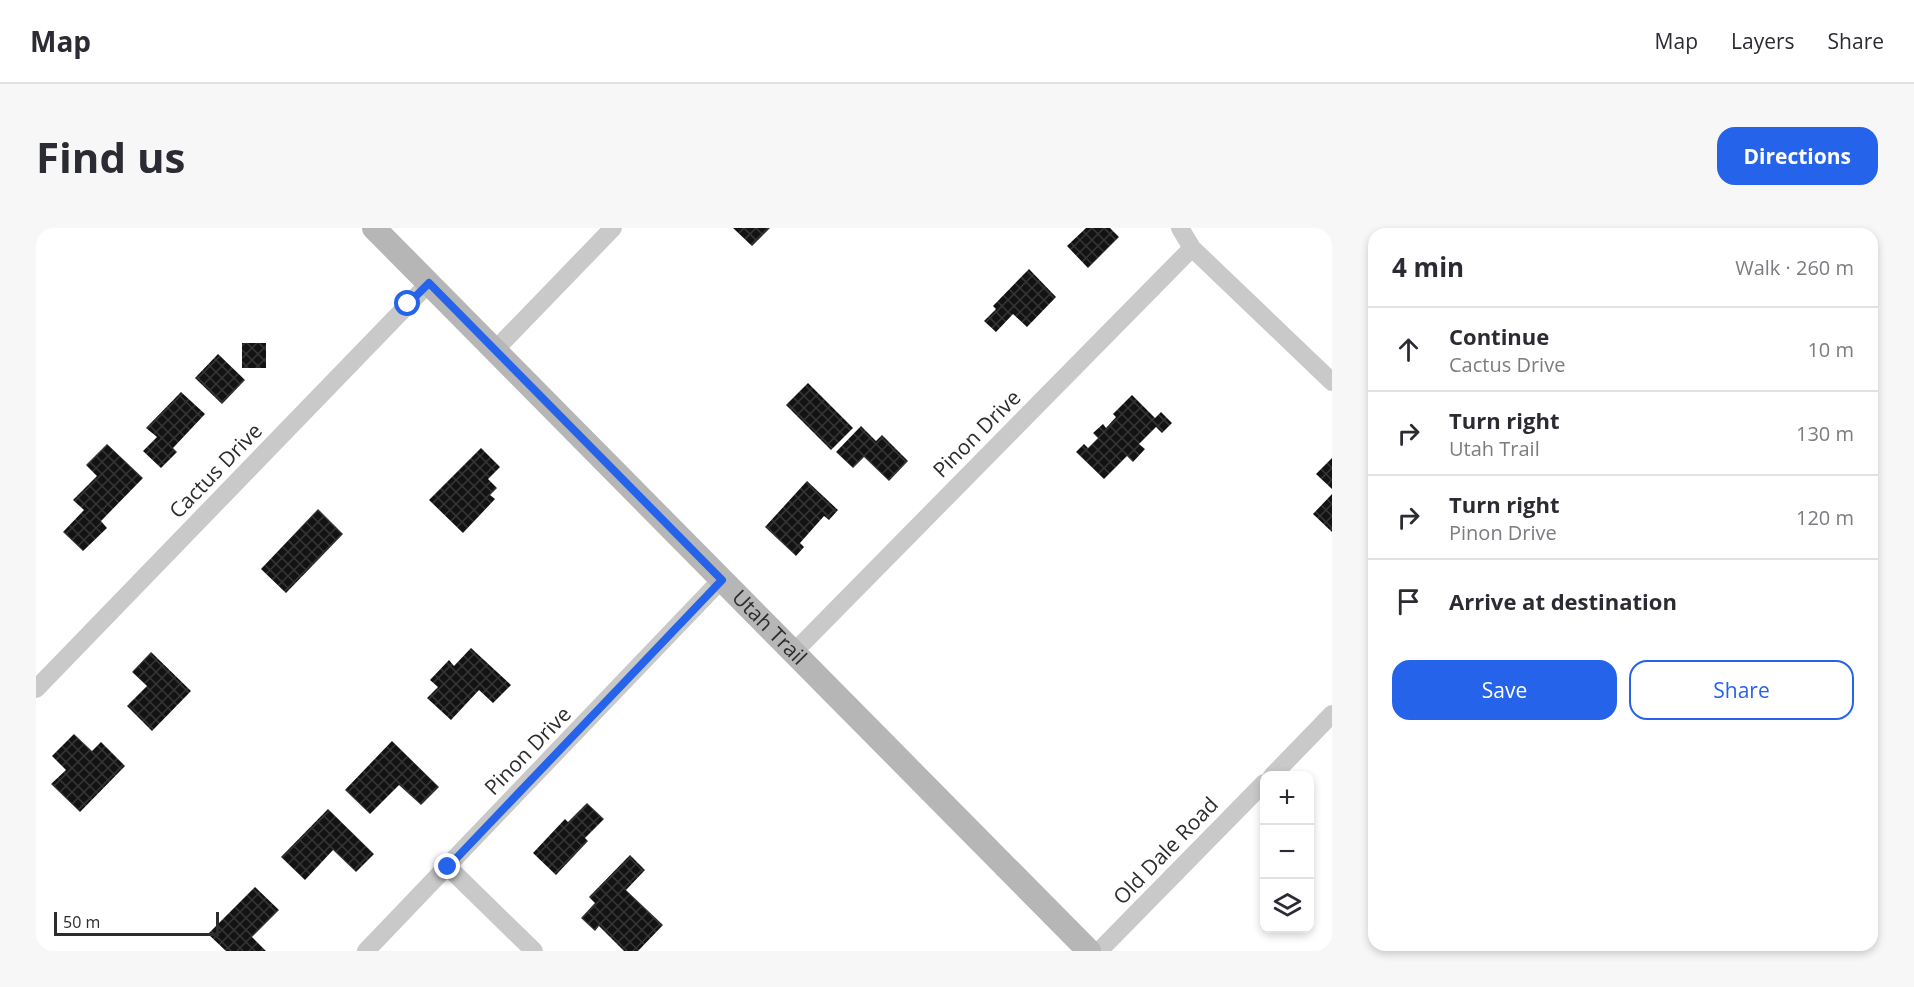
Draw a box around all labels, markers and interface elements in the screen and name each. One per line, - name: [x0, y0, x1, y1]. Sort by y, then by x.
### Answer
- text: Map: [30, 22, 91, 60]
- text: Map: [1655, 27, 1698, 55]
- text: Layers: [1731, 27, 1795, 55]
- text: Share: [1828, 27, 1884, 55]
- button: Directions: [1717, 127, 1878, 185]
- text: Find us: [36, 128, 185, 185]
- text: 4 min: [1392, 249, 1464, 285]
- text: Walk · 260 m: [1735, 254, 1854, 281]
- route start: [394, 290, 420, 316]
- text: Continue: [1449, 321, 1549, 351]
- icon: ahead: [1392, 333, 1425, 366]
- text: 10 m: [1807, 336, 1854, 363]
- text: Cactus Drive: [1449, 351, 1565, 378]
- street label: Pinon Drive: [926, 383, 1026, 483]
- text: Turn right: [1449, 405, 1560, 435]
- street label: Cactus Drive: [163, 417, 268, 524]
- icon: right: [1392, 417, 1425, 450]
- text: 130 m: [1796, 420, 1854, 447]
- text: Utah Trail: [1449, 435, 1540, 462]
- text: Turn right: [1449, 489, 1560, 519]
- icon: right: [1392, 501, 1425, 534]
- text: 120 m: [1796, 504, 1854, 531]
- text: Pinon Drive: [1449, 519, 1557, 546]
- street label: Utah Trail: [726, 583, 813, 671]
- icon: arrive: [1392, 585, 1425, 618]
- text: Arrive at destination: [1449, 586, 1677, 616]
- button: Save: [1392, 660, 1617, 720]
- button: Share: [1629, 660, 1854, 720]
- street label: Pinon Drive: [478, 700, 577, 801]
- map controls: [1260, 771, 1314, 933]
- button: +: [1260, 771, 1314, 825]
- street label: Old Dale Road: [1107, 790, 1224, 910]
- button: −: [1260, 825, 1314, 879]
- route end: [434, 853, 460, 879]
- button: layers: [1260, 879, 1314, 933]
- scale bar: [54, 909, 219, 936]
- text: 50 m: [63, 911, 100, 933]

